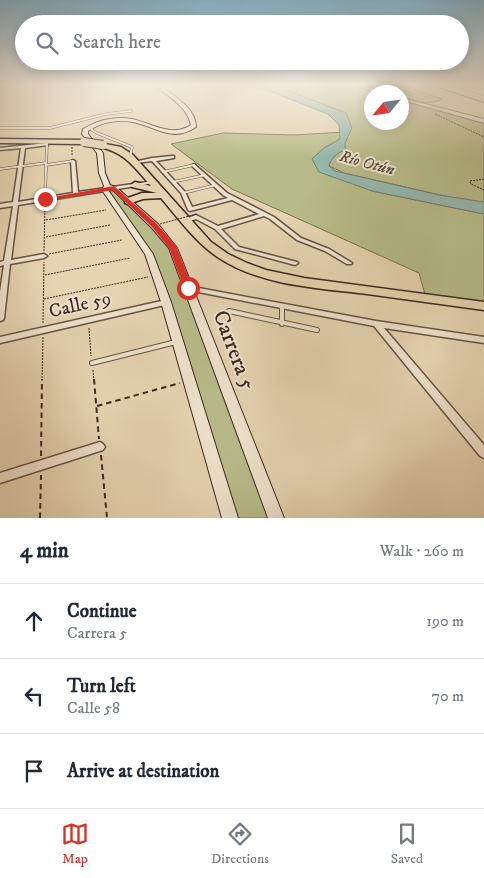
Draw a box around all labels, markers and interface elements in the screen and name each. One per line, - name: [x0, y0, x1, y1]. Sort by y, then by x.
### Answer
- search box: [15, 15, 469, 70]
- icon: search: [33, 29, 61, 57]
- text: Search here: [73, 31, 161, 54]
- north arrow: [364, 85, 409, 130]
- water label: Río Otún: [336, 146, 397, 180]
- route end: [34, 188, 57, 211]
- route start: [177, 277, 200, 300]
- street label: Calle 59: [47, 287, 113, 323]
- street label: Carrera 5: [207, 307, 261, 393]
- text: 4 min: [20, 538, 69, 564]
- text: Walk · 260 m: [380, 541, 464, 561]
- text: Continue: [67, 600, 137, 623]
- icon: ahead: [20, 607, 48, 635]
- text: 190 m: [426, 611, 464, 631]
- text: Carrera 5: [67, 623, 127, 643]
- text: Turn left: [67, 675, 136, 698]
- icon: left: [20, 682, 48, 710]
- text: 70 m: [432, 686, 464, 706]
- text: Calle 58: [67, 698, 120, 718]
- icon: arrive: [20, 757, 48, 785]
- text: Arrive at destination: [67, 760, 219, 783]
- tab: Map: [61, 820, 89, 868]
- tab: Directions: [211, 820, 269, 868]
- tab: Saved: [391, 820, 423, 868]

